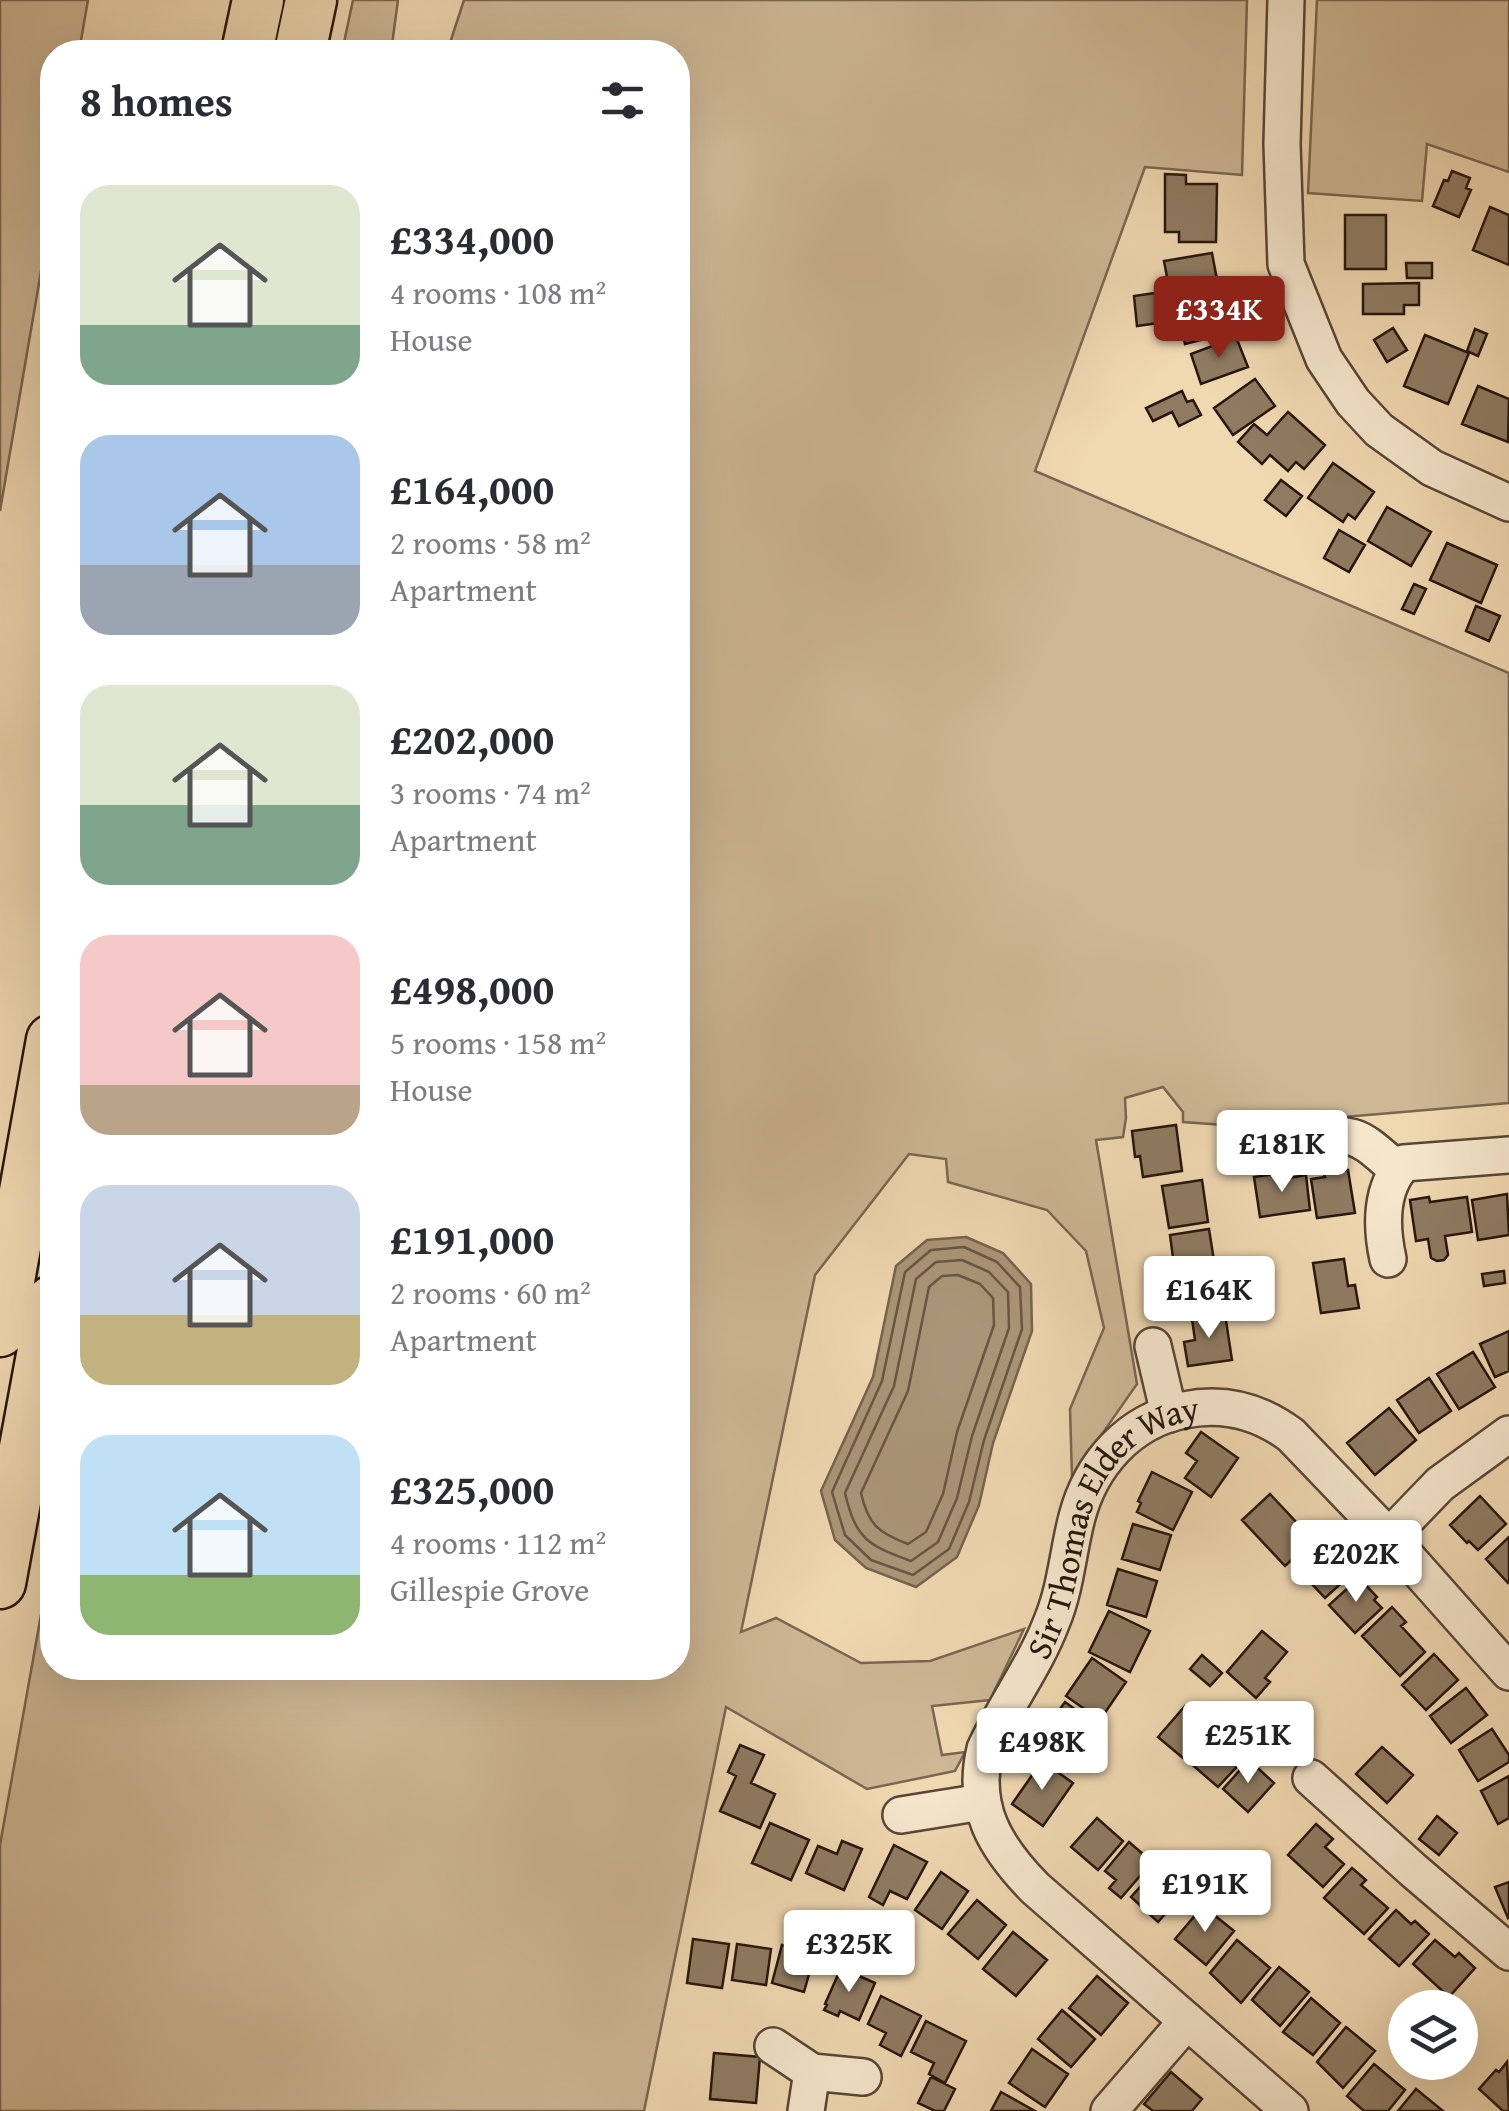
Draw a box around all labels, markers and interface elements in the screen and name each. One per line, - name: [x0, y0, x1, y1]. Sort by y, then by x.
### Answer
- text: 8 homes: [80, 70, 233, 131]
- icon: filters: [595, 73, 650, 128]
- text: £334,000: [390, 208, 554, 269]
- icon: home: [160, 225, 280, 345]
- text: 4 rooms · 108 m²: [390, 269, 606, 316]
- pin: £334K: [1149, 276, 1289, 361]
- text: £334K: [1176, 285, 1262, 332]
- text: House: [390, 316, 473, 363]
- text: £164,000: [390, 458, 554, 519]
- icon: home: [160, 475, 280, 595]
- text: 2 rooms · 58 m²: [390, 519, 591, 566]
- text: Apartment: [390, 566, 537, 613]
- text: £202,000: [390, 708, 554, 769]
- icon: home: [160, 725, 280, 845]
- text: 3 rooms · 74 m²: [390, 769, 591, 816]
- text: Apartment: [390, 816, 537, 863]
- text: £498,000: [390, 958, 554, 1019]
- icon: home: [160, 975, 280, 1095]
- text: 5 rooms · 158 m²: [390, 1019, 606, 1066]
- text: House: [390, 1066, 473, 1113]
- pin: £181K: [1212, 1110, 1352, 1195]
- text: £181K: [1239, 1119, 1325, 1166]
- text: £191,000: [390, 1208, 554, 1269]
- icon: home: [160, 1225, 280, 1345]
- pin: £164K: [1139, 1256, 1279, 1341]
- text: £164K: [1166, 1265, 1252, 1312]
- text: 2 rooms · 60 m²: [390, 1269, 591, 1316]
- text: Apartment: [390, 1316, 537, 1363]
- street label: Sir Thomas Elder Way: [1013, 1382, 1203, 1668]
- text: £325,000: [390, 1458, 554, 1519]
- icon: home: [160, 1475, 280, 1595]
- text: 4 rooms · 112 m²: [390, 1519, 606, 1566]
- pin: £202K: [1286, 1520, 1426, 1605]
- text: £202K: [1313, 1529, 1399, 1576]
- text: Gillespie Grove: [390, 1566, 589, 1613]
- pin: £251K: [1178, 1701, 1318, 1786]
- pin: £498K: [972, 1708, 1112, 1793]
- text: £251K: [1205, 1710, 1291, 1757]
- text: £498K: [999, 1717, 1085, 1764]
- pin: £191K: [1135, 1850, 1275, 1935]
- text: £191K: [1162, 1859, 1248, 1906]
- pin: £325K: [779, 1910, 919, 1995]
- text: £325K: [806, 1919, 892, 1966]
- map controls: [1388, 1990, 1478, 2080]
- button: layers: [1388, 1990, 1478, 2080]

